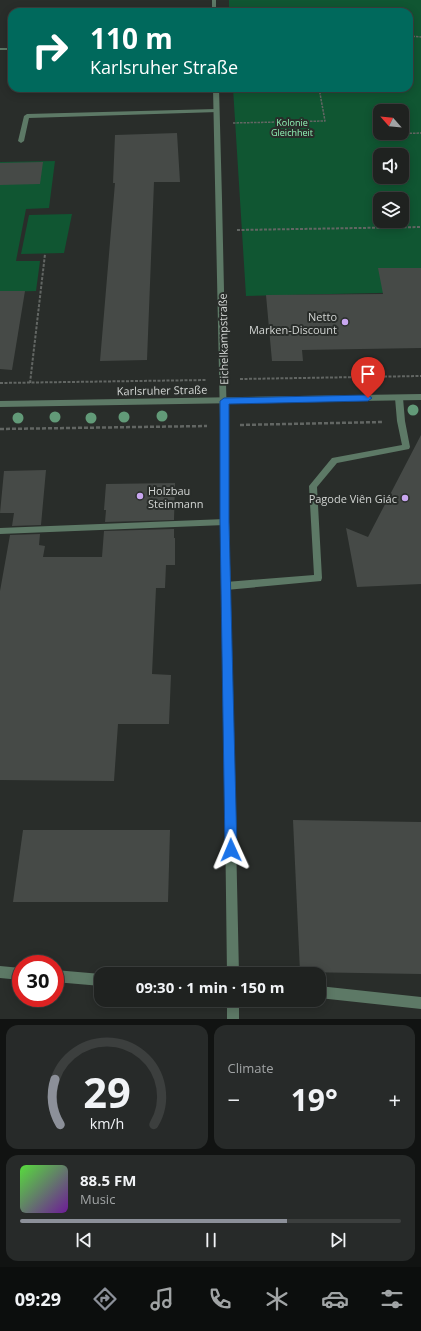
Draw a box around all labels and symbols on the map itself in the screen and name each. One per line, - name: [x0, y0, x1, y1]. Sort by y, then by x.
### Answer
- north arrow: [373, 104, 409, 140]
- park label: Kolonie Gleichheit: [271, 116, 313, 139]
- street label: Eichelkampstraße: [215, 293, 231, 385]
- place label: Netto Marken-Discount: [249, 309, 337, 337]
- marker: Netto Marken-Discount: [340, 317, 350, 327]
- pin: [351, 357, 385, 398]
- street label: Karlsruher Straße: [117, 382, 207, 398]
- place label: Holzbau Steinmann: [148, 483, 203, 511]
- marker: Holzbau Steinmann: [135, 491, 145, 501]
- place label: Pagode Viên Giác: [309, 491, 397, 506]
- marker: Pagode Viên Giác: [400, 493, 410, 503]
- position arrow: [210, 829, 252, 871]
- speed limit sign: 30: [12, 955, 64, 1007]

